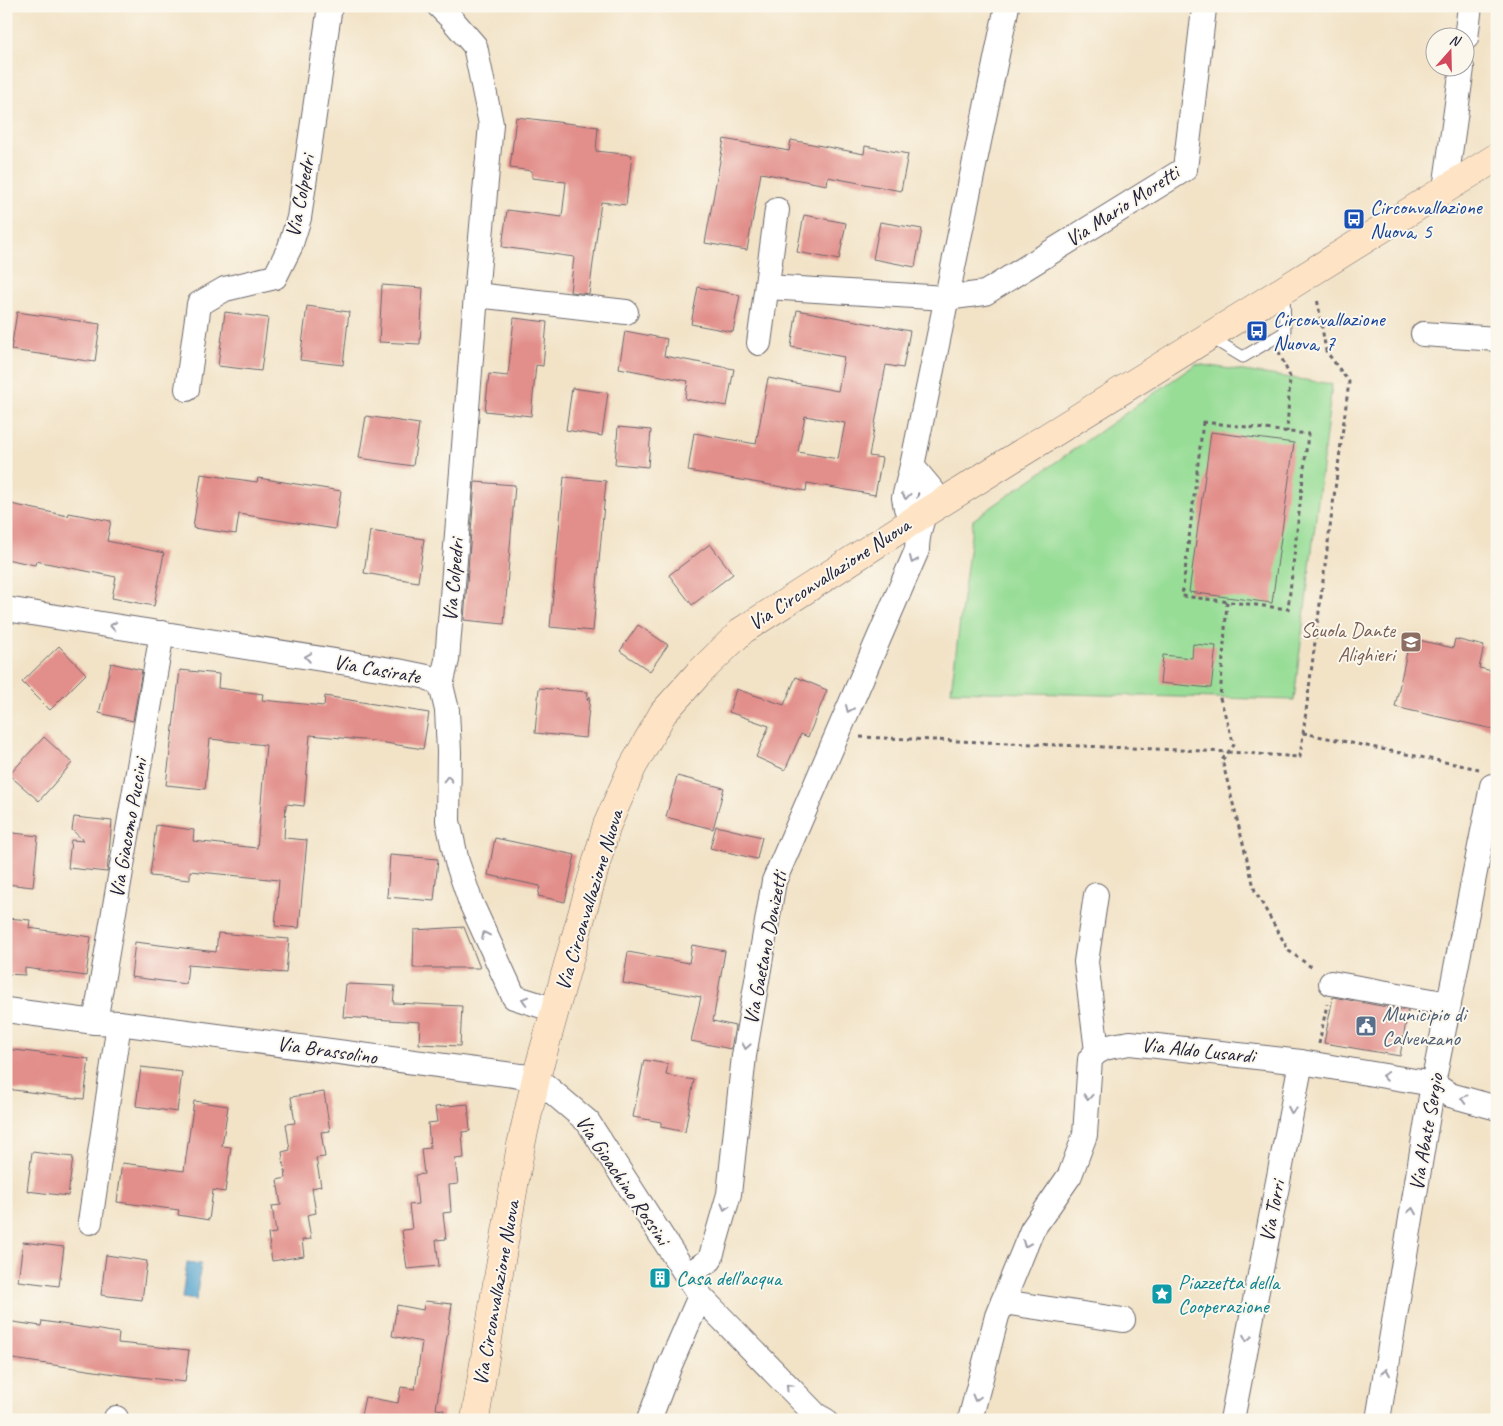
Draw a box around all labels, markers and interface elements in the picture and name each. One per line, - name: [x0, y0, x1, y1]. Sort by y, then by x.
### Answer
- north arrow: [1426, 28, 1476, 78]
- text: N: [1447, 31, 1463, 51]
- street label: Via Colpedri: [279, 150, 321, 239]
- street label: Via Mario Moretti: [1060, 158, 1186, 252]
- place label: Circonvallazione Nuova, 5: [1370, 194, 1484, 244]
- bus stop icon: Circonvallazione Nuova, 5: [1342, 207, 1366, 231]
- place label: Circonvallazione Nuova, 7: [1273, 306, 1387, 356]
- bus stop icon: Circonvallazione Nuova, 7: [1245, 319, 1269, 343]
- one-way arrow: [901, 492, 912, 500]
- street label: Via Circonvallazione Nuova: [743, 511, 917, 636]
- street label: Via Colpedri: [436, 534, 470, 623]
- one-way arrow: [909, 555, 919, 564]
- place label: Scuola Dante Alighieri: [1301, 617, 1398, 667]
- one-way arrow: [109, 621, 117, 632]
- school or university icon: Scuola Dante Alighieri: [1399, 630, 1423, 654]
- street label: Via Casirate: [332, 649, 423, 690]
- one-way arrow: [304, 652, 312, 663]
- one-way arrow: [844, 704, 855, 713]
- street label: Via Giacomo Puccini: [103, 753, 154, 900]
- one-way arrow: [443, 775, 453, 782]
- street label: Via Circonvallazione Nuova: [549, 804, 630, 993]
- street label: Via Gaetano Donizetti: [737, 866, 793, 1027]
- one-way arrow: [481, 931, 492, 940]
- one-way arrow: [522, 996, 530, 1006]
- place label: Municipio di Calvenzano: [1382, 1001, 1469, 1051]
- public building icon: Municipio di Calvenzano: [1354, 1014, 1378, 1038]
- street label: Via Brassolino: [275, 1030, 380, 1070]
- street label: Via Aldo Lusardi: [1140, 1031, 1259, 1069]
- one-way arrow: [741, 1042, 751, 1051]
- street label: Via Abate Sergio: [1403, 1070, 1449, 1192]
- one-way arrow: [1381, 1071, 1389, 1081]
- one-way arrow: [1082, 1093, 1093, 1101]
- one-way arrow: [1460, 1094, 1468, 1104]
- one-way arrow: [1287, 1105, 1297, 1114]
- street label: Via Gioachino Rossini: [570, 1110, 678, 1252]
- street label: Via Torri: [1253, 1175, 1291, 1244]
- street label: Via Circonvallazione Nuova: [467, 1196, 525, 1388]
- one-way arrow: [721, 1203, 731, 1211]
- one-way arrow: [1407, 1207, 1417, 1216]
- one-way arrow: [1022, 1239, 1033, 1248]
- place label: Casa dell'acqua: [676, 1265, 784, 1291]
- building icon: Casa dell'acqua: [648, 1266, 672, 1290]
- place label: Piazzetta della Cooperazione: [1178, 1269, 1282, 1319]
- place icon: Piazzetta della Cooperazione: [1150, 1282, 1174, 1306]
- one-way arrow: [1243, 1333, 1253, 1342]
- one-way arrow: [1380, 1367, 1390, 1376]
- one-way arrow: [786, 1384, 795, 1393]
- one-way arrow: [971, 1393, 982, 1402]

